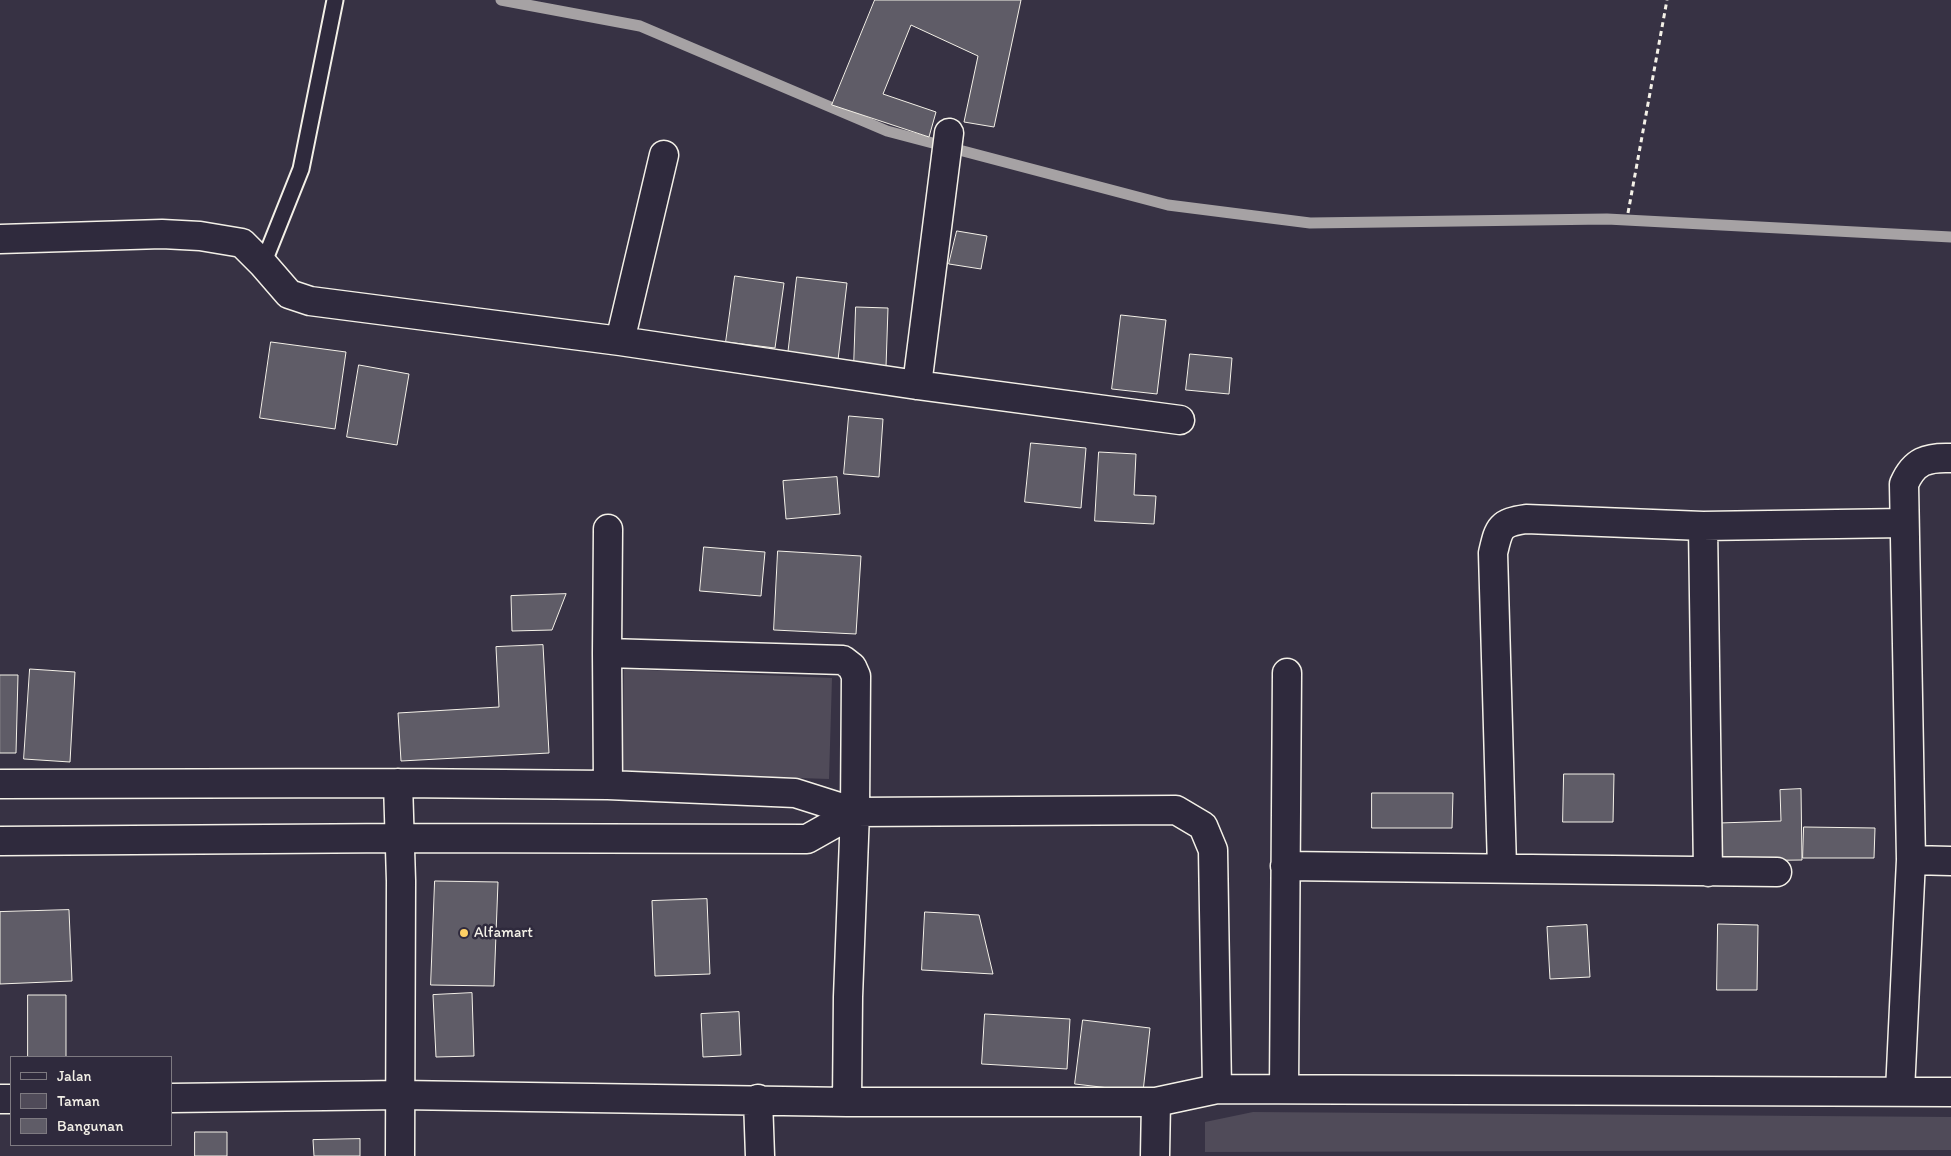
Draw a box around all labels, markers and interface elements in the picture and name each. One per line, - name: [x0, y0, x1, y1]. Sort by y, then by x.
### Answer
- place label: Alfamart: [474, 924, 533, 942]
- marker: Alfamart: [458, 927, 470, 939]
- legend: [10, 1056, 172, 1146]
- text: Jalan: [57, 1067, 91, 1085]
- text: Taman: [57, 1092, 100, 1110]
- text: Bangunan: [57, 1117, 124, 1135]

